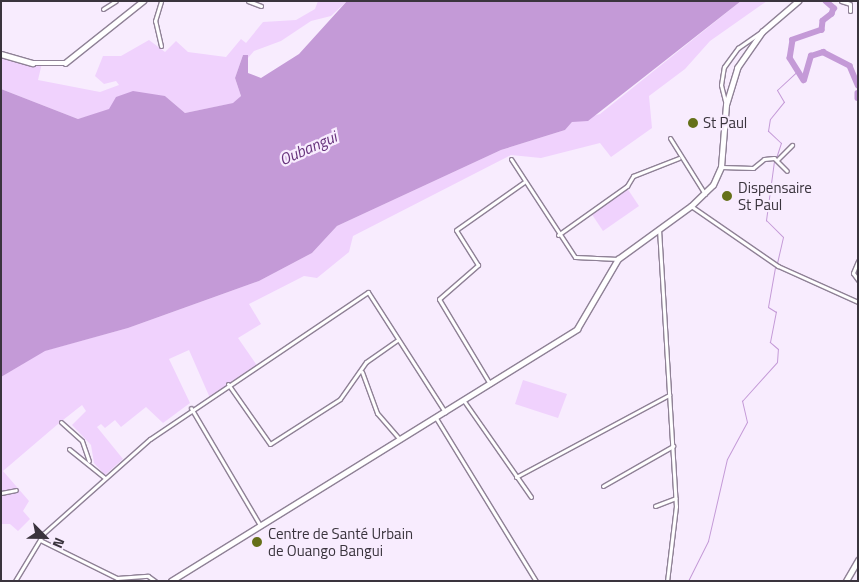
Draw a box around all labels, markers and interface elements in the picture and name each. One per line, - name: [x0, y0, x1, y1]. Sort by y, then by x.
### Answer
- place label: St Paul: [703, 114, 747, 132]
- marker: St Paul: [687, 117, 699, 129]
- water label: Oubangui: [276, 127, 340, 169]
- place label: Dispensaire St Paul: [738, 178, 812, 213]
- marker: Dispensaire St Paul: [720, 189, 734, 203]
- north arrow: [20, 512, 70, 562]
- place label: Centre de Santé Urbain de Ouango Bangui: [268, 524, 413, 559]
- text: N: [48, 534, 71, 552]
- marker: Centre de Santé Urbain de Ouango Bangui: [250, 535, 264, 549]

